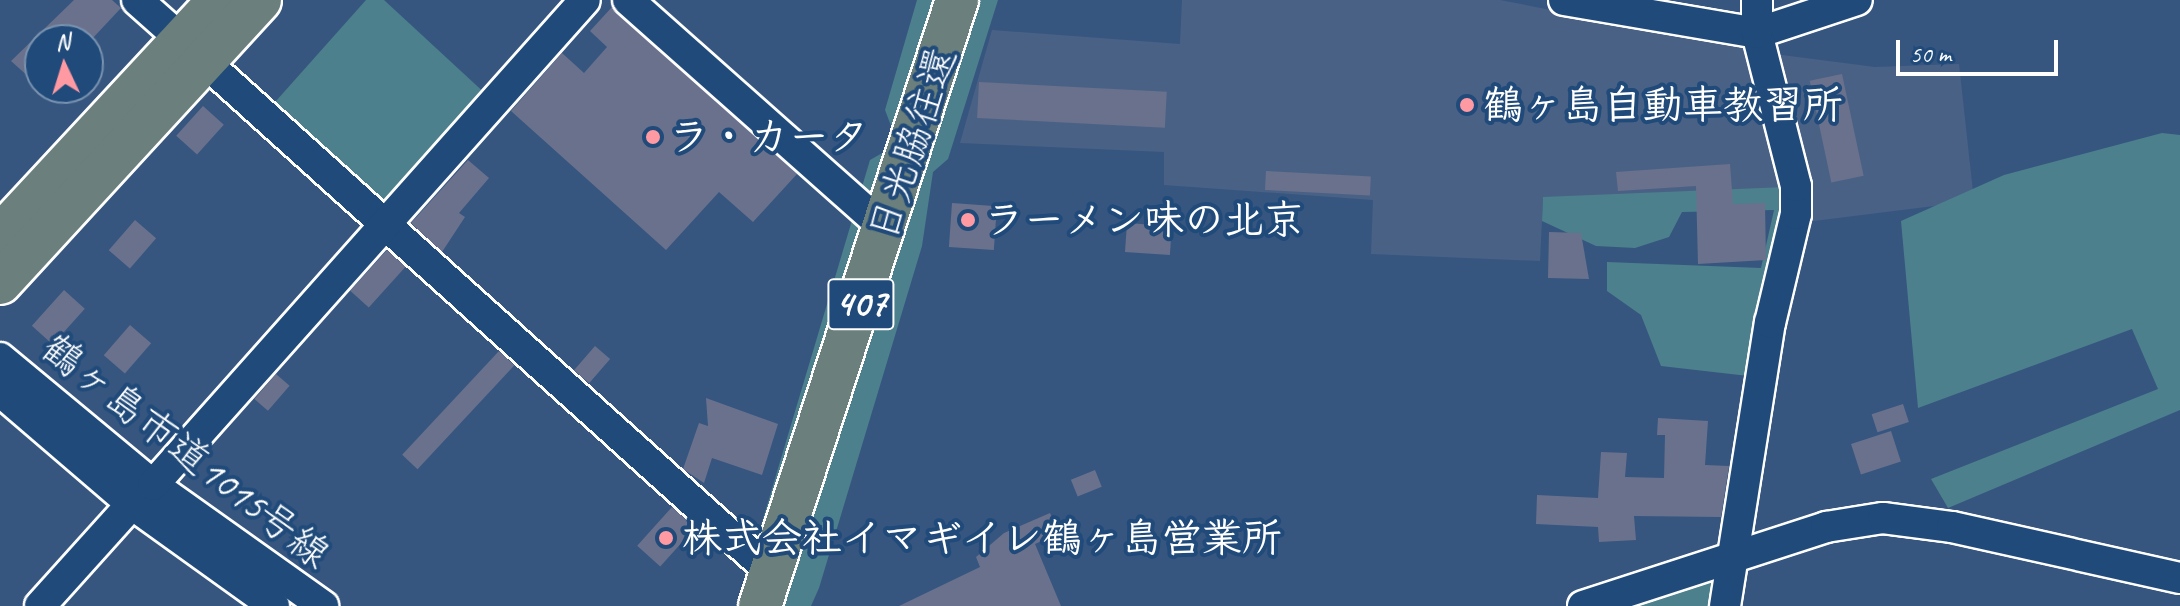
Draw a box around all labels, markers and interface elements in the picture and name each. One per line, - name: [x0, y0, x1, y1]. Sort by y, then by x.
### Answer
- north arrow: [24, 24, 104, 104]
- scale bar: [1900, 24, 2062, 74]
- text: N: [55, 28, 70, 56]
- text: 50 m: [1910, 39, 1951, 69]
- street label: 日光脇往還: [858, 41, 966, 247]
- place label: 鶴ヶ島自動車教習所: [1483, 81, 1843, 129]
- marker: 鶴ヶ島自動車教習所: [1458, 96, 1476, 114]
- place label: ラ・カータ: [669, 113, 869, 161]
- marker: ラ・カータ: [644, 128, 662, 146]
- place label: ラーメン味の北京: [984, 196, 1304, 244]
- marker: ラーメン味の北京: [959, 211, 977, 229]
- road number: 407: [827, 270, 895, 338]
- street label: 鶴ヶ島市道1015号線: [33, 324, 339, 578]
- place label: 株式会社イマギイレ鶴ヶ島営業所: [682, 514, 1282, 562]
- marker: 株式会社イマギイレ鶴ヶ島営業所: [657, 529, 675, 547]

